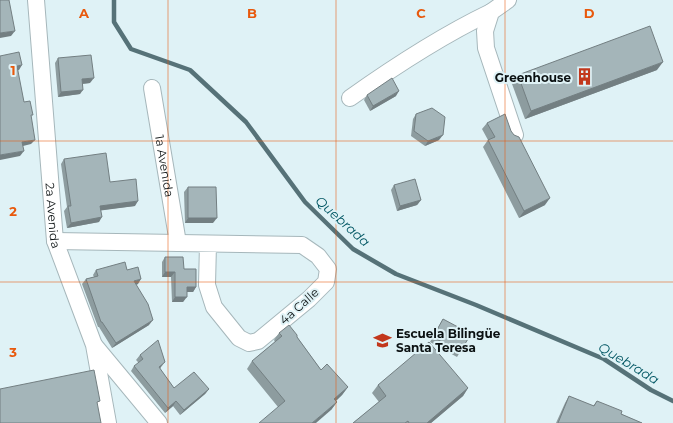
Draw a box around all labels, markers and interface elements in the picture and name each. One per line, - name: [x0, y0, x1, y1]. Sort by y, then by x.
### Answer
- text: A: [78, 5, 90, 21]
- text: B: [247, 5, 257, 21]
- text: C: [416, 5, 426, 21]
- text: D: [584, 5, 595, 21]
- text: 1: [10, 62, 16, 78]
- building icon: Greenhouse: [574, 67, 594, 87]
- place label: Greenhouse: [495, 70, 571, 85]
- street label: 1a Avenida: [152, 134, 178, 198]
- street label: 2a Avenida: [43, 182, 64, 250]
- water label: Quebrada: [312, 192, 374, 250]
- text: 2: [9, 203, 17, 219]
- street label: 4a Calle: [276, 284, 322, 328]
- place label: Escuela Bilingüe Santa Teresa: [396, 326, 501, 355]
- school or university icon: Escuela Bilingüe Santa Teresa: [373, 330, 393, 350]
- water label: Quebrada: [596, 339, 662, 387]
- text: 3: [8, 344, 17, 360]

